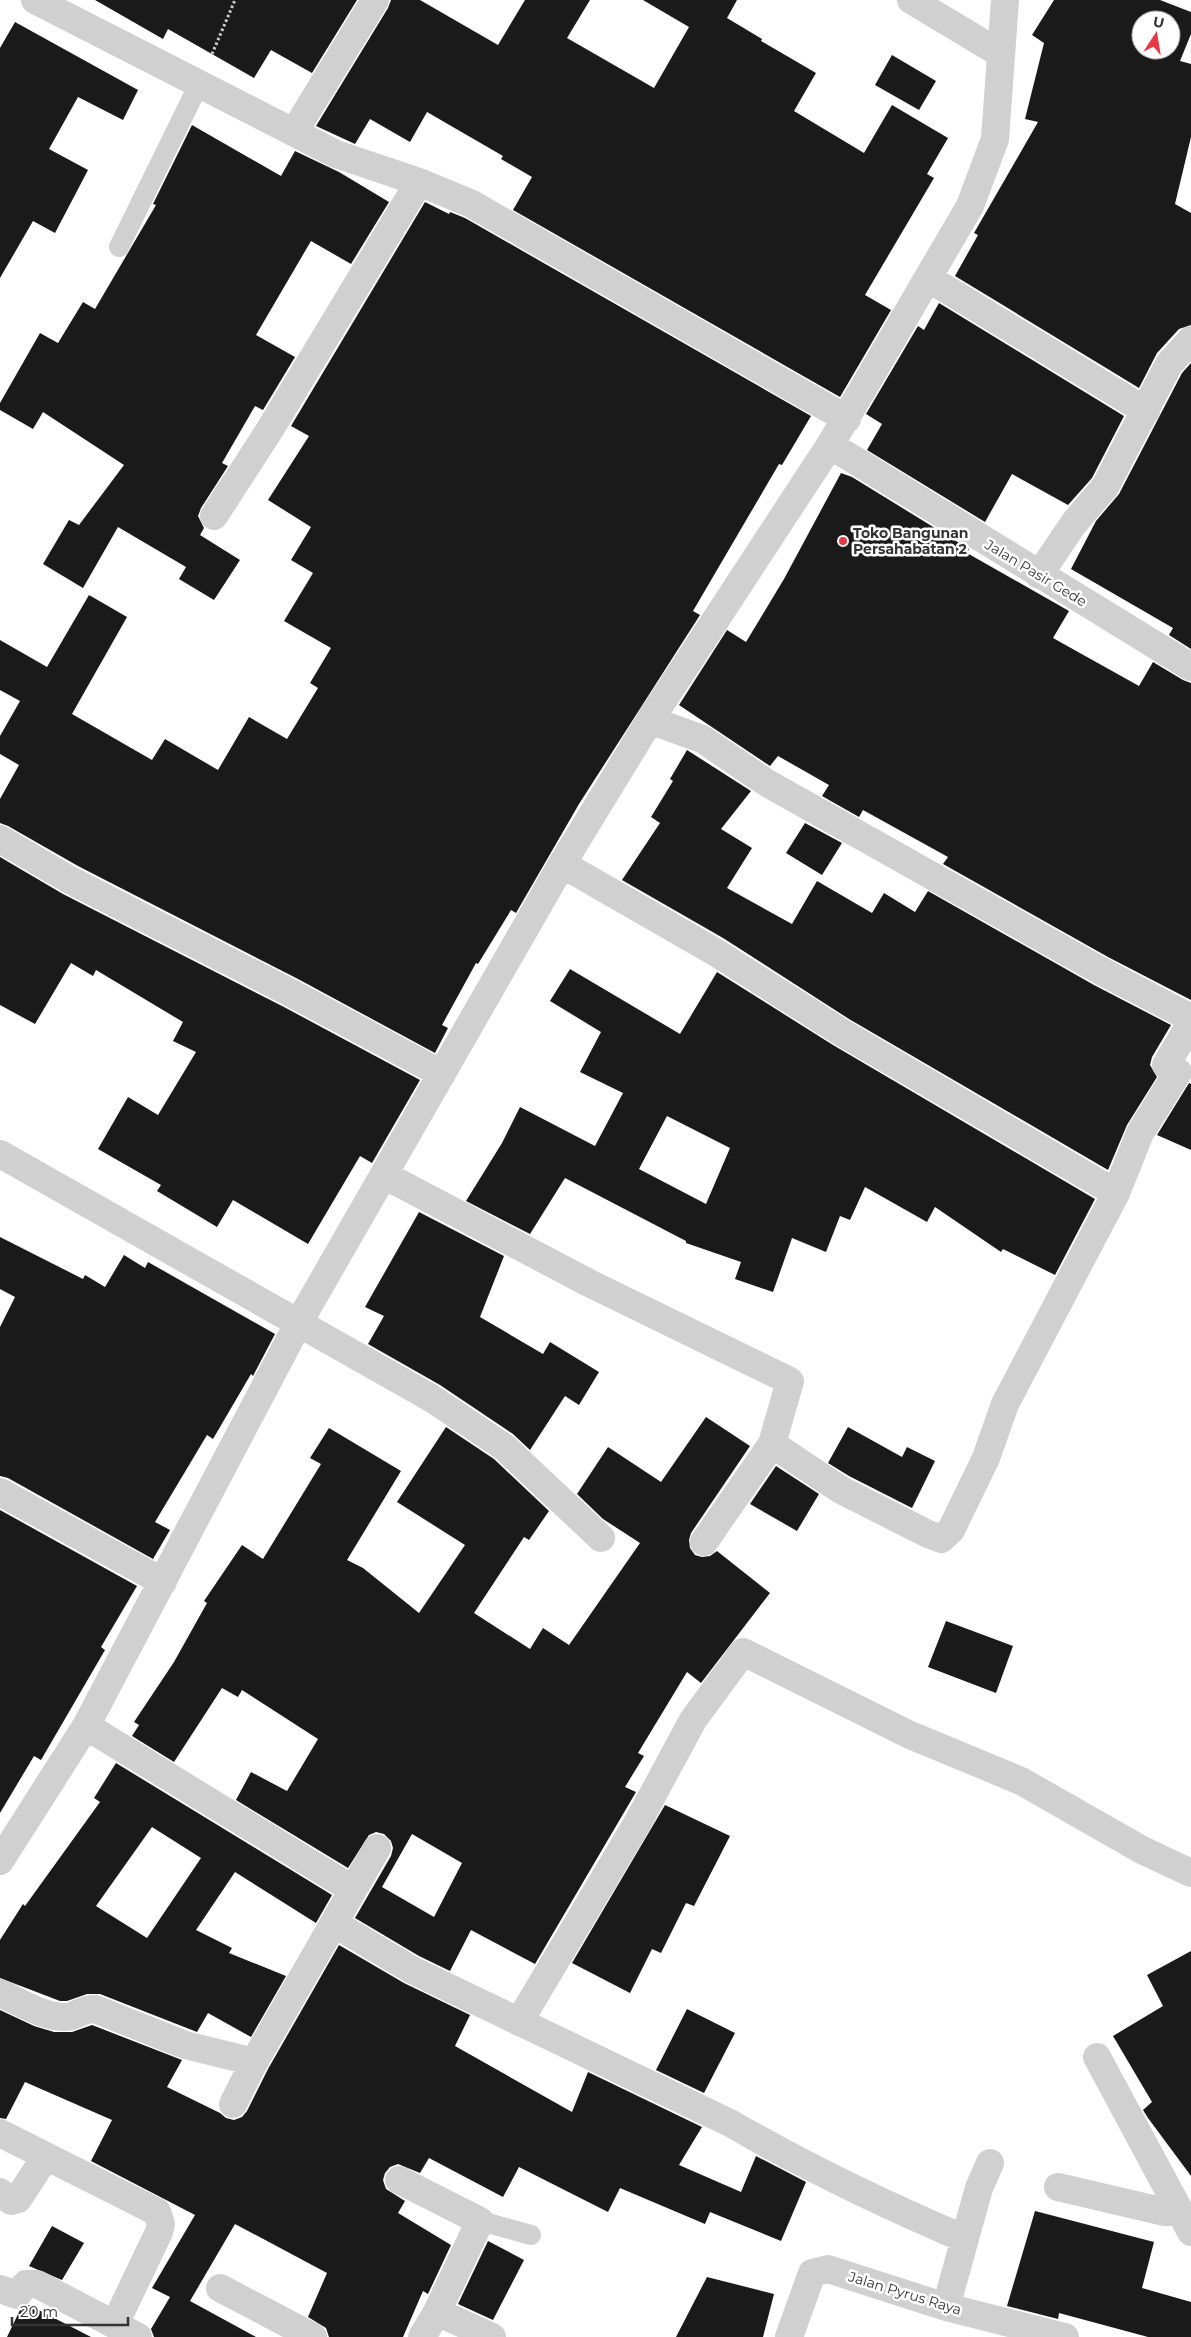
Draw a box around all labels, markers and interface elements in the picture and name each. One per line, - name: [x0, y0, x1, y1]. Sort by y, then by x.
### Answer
- north arrow: [1131, 10, 1181, 60]
- text: U: [1151, 12, 1166, 32]
- place label: Toko Bangunan Persahabatan 2: [853, 524, 969, 558]
- marker: Toko Bangunan Persahabatan 2: [837, 535, 849, 547]
- street label: Jalan Pasir Gede: [981, 535, 1090, 610]
- street label: Jalan Pyrus Raya: [845, 2267, 964, 2319]
- scale bar: [12, 2294, 129, 2326]
- text: 20 m: [20, 2302, 58, 2321]

